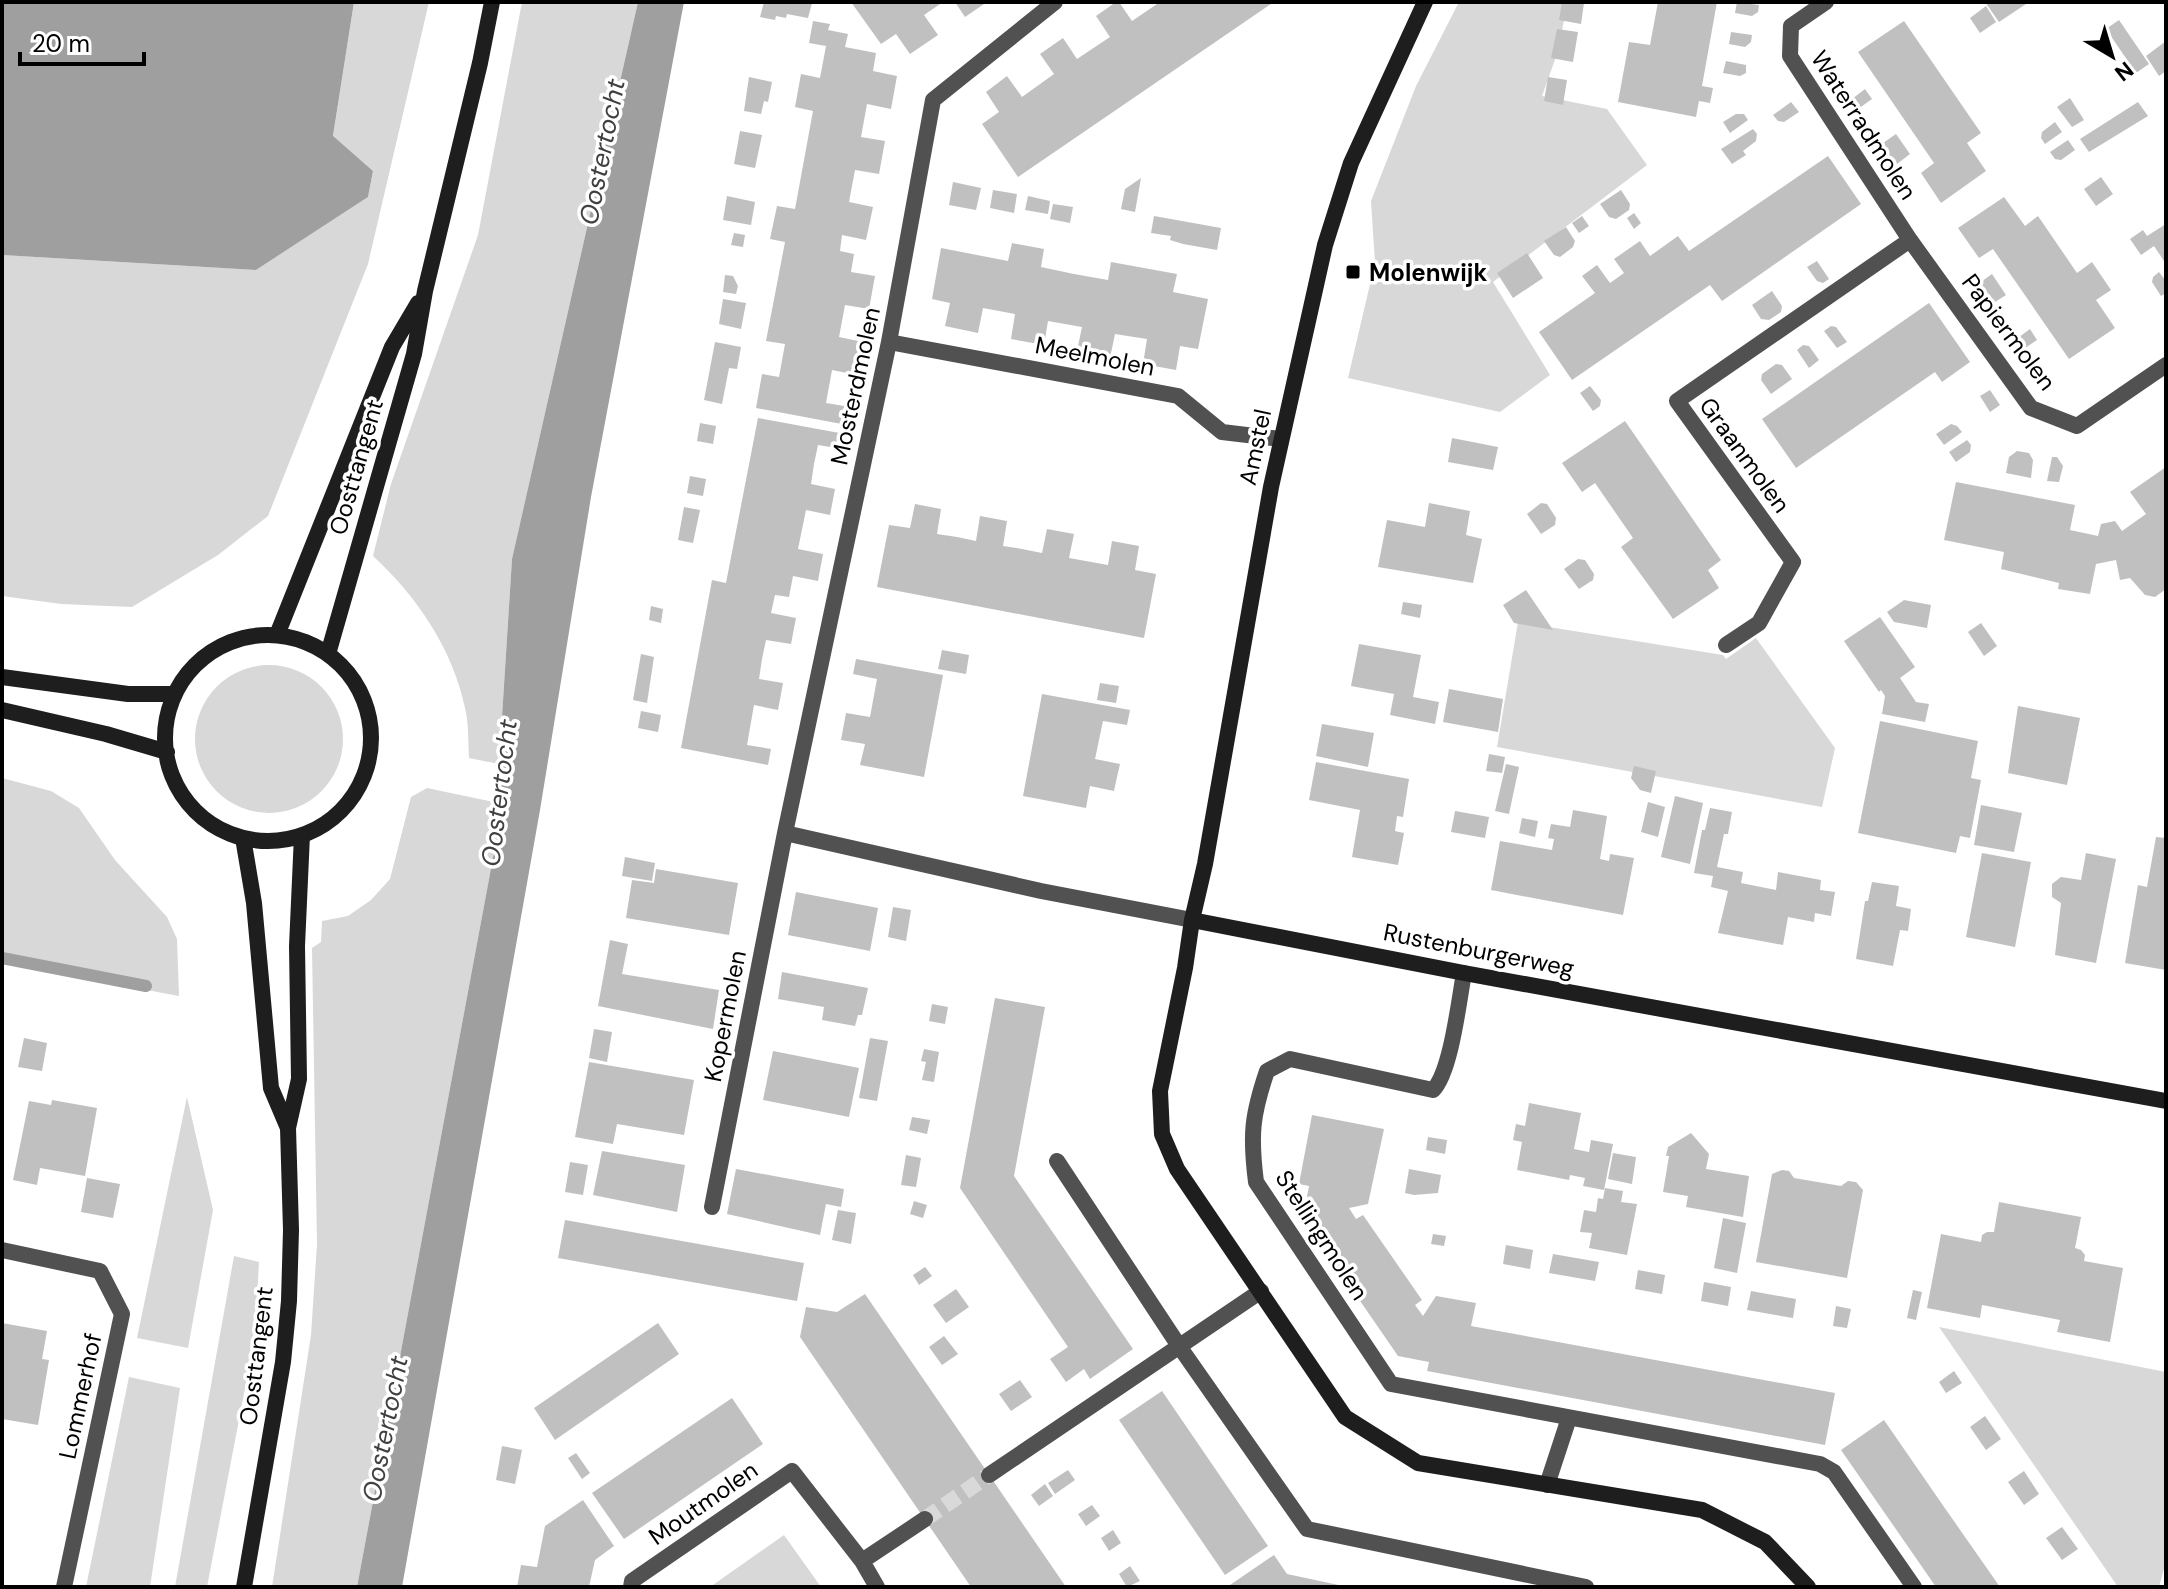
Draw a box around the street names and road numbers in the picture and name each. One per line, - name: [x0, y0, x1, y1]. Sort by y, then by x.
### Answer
- street label: Waterradmolen: [1804, 45, 1924, 205]
- street label: Papiermolen: [1955, 268, 2063, 396]
- street label: Mosterdmolen: [823, 304, 887, 468]
- street label: Meelmolen: [1033, 329, 1157, 383]
- street label: Graanmolen: [1693, 391, 1797, 519]
- street label: Oosttangent: [322, 396, 390, 538]
- street label: Amstel: [1232, 406, 1278, 488]
- street label: Rustenburgerweg: [1381, 916, 1577, 984]
- street label: Kopermolen: [697, 948, 753, 1084]
- street label: Stellingmolen: [1269, 1164, 1375, 1306]
- street label: Oosttangent: [232, 1285, 280, 1427]
- street label: Lommerhof: [52, 1330, 108, 1462]
- street label: Moutmolen: [643, 1454, 763, 1552]

